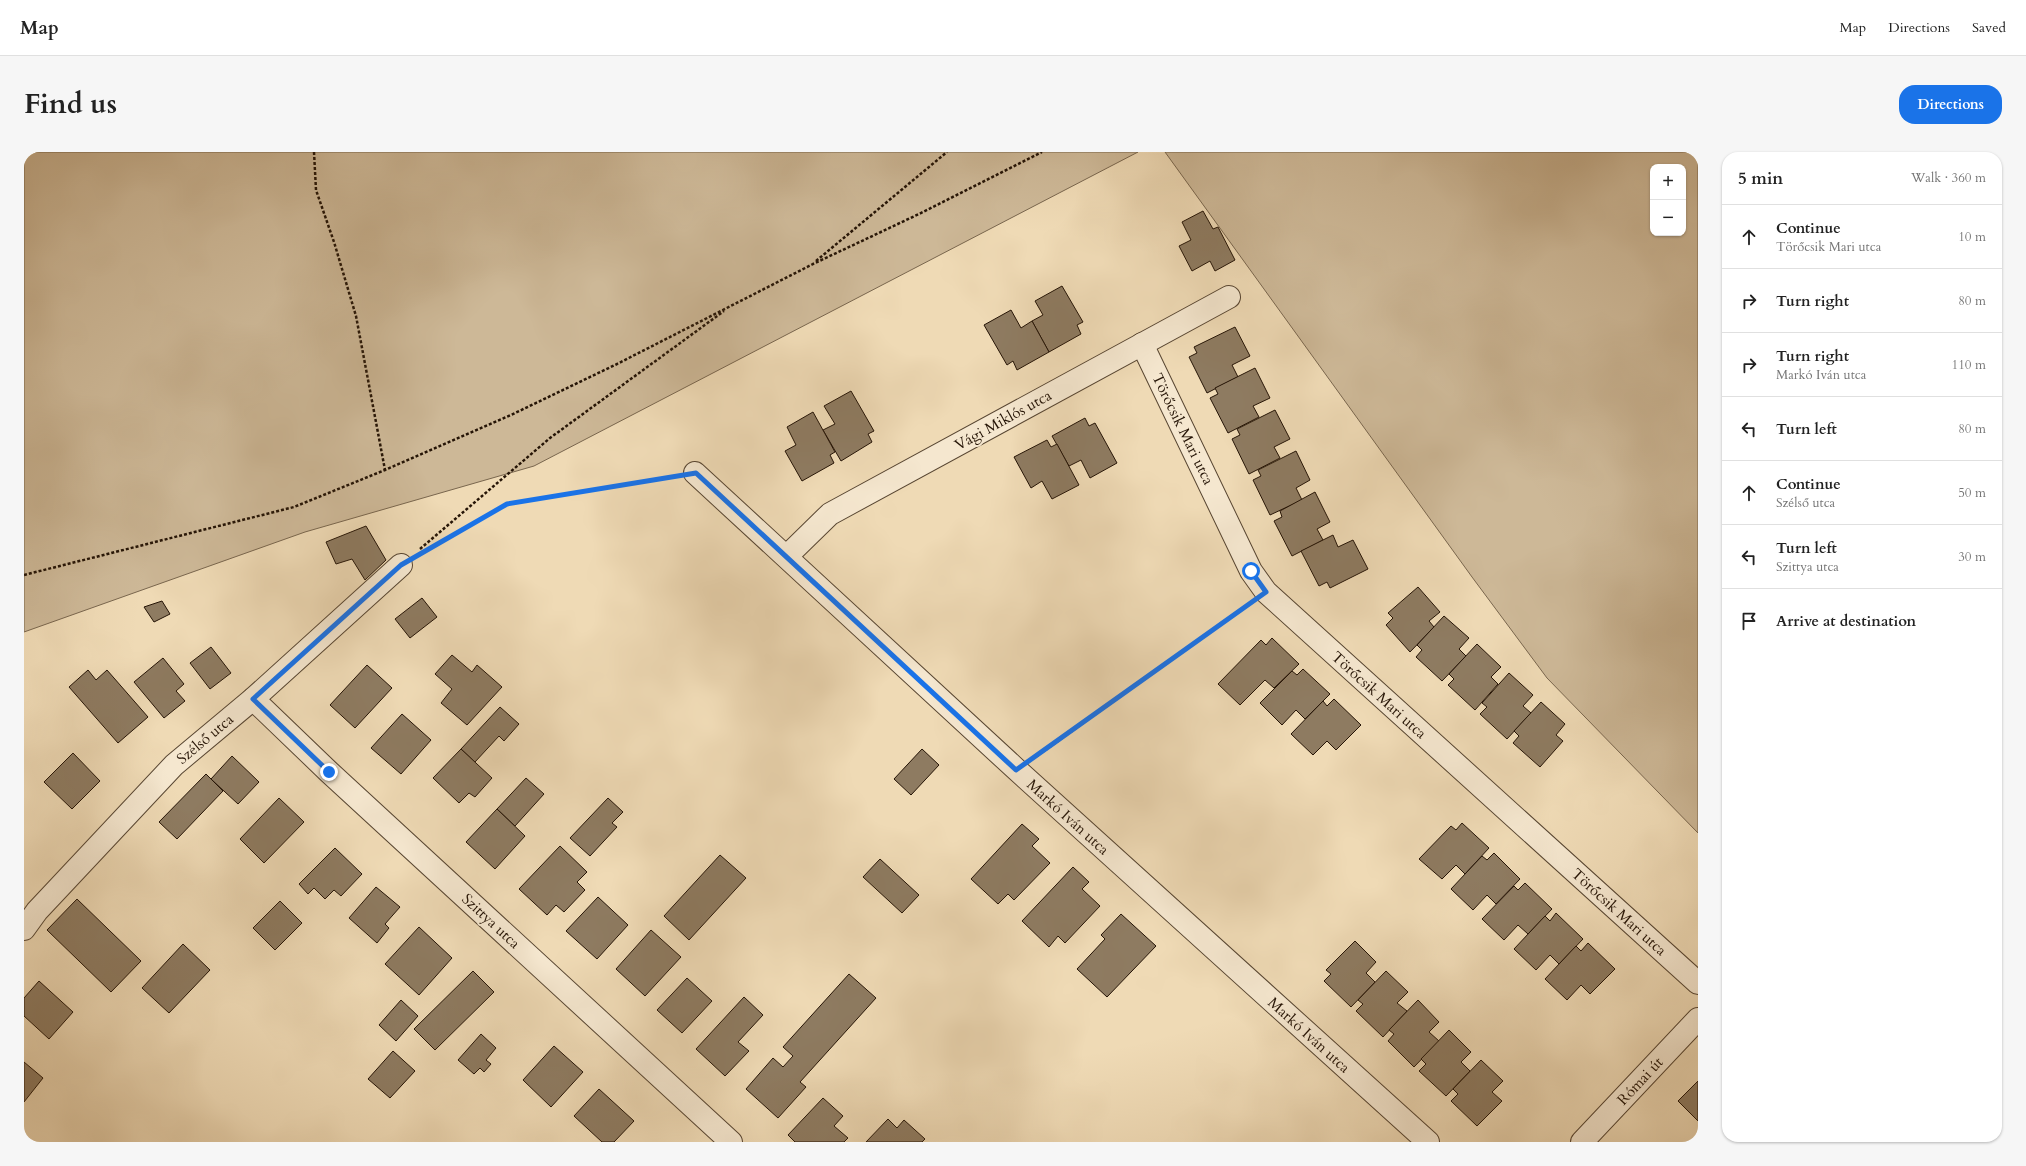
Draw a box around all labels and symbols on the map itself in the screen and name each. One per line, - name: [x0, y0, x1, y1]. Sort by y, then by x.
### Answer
- street label: Törőcsik Mari utca: [1147, 370, 1219, 488]
- street label: Vági Miklós utca: [951, 385, 1055, 455]
- route start: [1242, 562, 1260, 580]
- street label: Törőcsik Mari utca: [1327, 647, 1431, 743]
- street label: Szélső utca: [172, 709, 238, 769]
- route end: [320, 763, 338, 781]
- street label: Markó Iván utca: [1023, 775, 1114, 860]
- street label: Törőcsik Mari utca: [1567, 864, 1671, 960]
- street label: Szittya utca: [458, 889, 525, 953]
- street label: Markó Iván utca: [1264, 993, 1355, 1078]
- street label: Római út: [1613, 1052, 1668, 1109]

